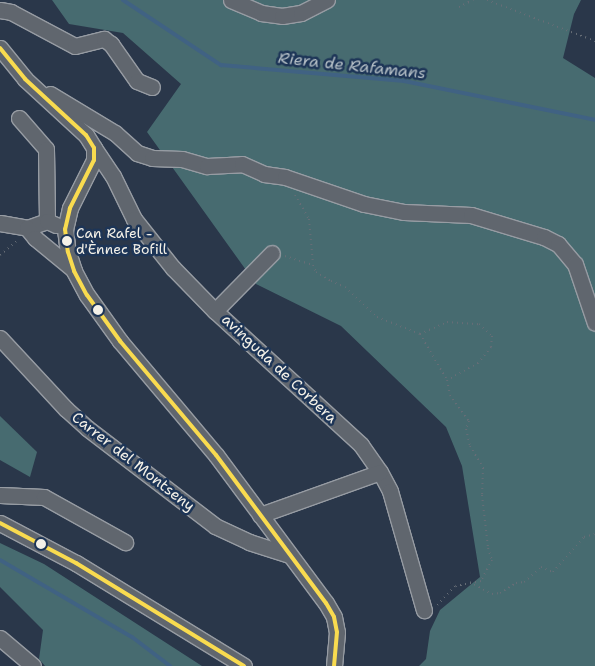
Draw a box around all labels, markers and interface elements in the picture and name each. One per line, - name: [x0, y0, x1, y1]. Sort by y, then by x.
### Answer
- water label: Riera de Rafamans: [277, 49, 427, 83]
- place label: Can Rafel - d'Ènnec Bofill: [76, 225, 167, 258]
- marker: Can Rafel - d'Ènnec Bofill: [62, 236, 72, 246]
- unlabelled marker: [93, 305, 103, 315]
- street label: avinguda de Corbera: [218, 311, 340, 427]
- street label: Carrer del Montseny: [68, 408, 198, 516]
- unlabelled marker: [36, 539, 46, 549]

